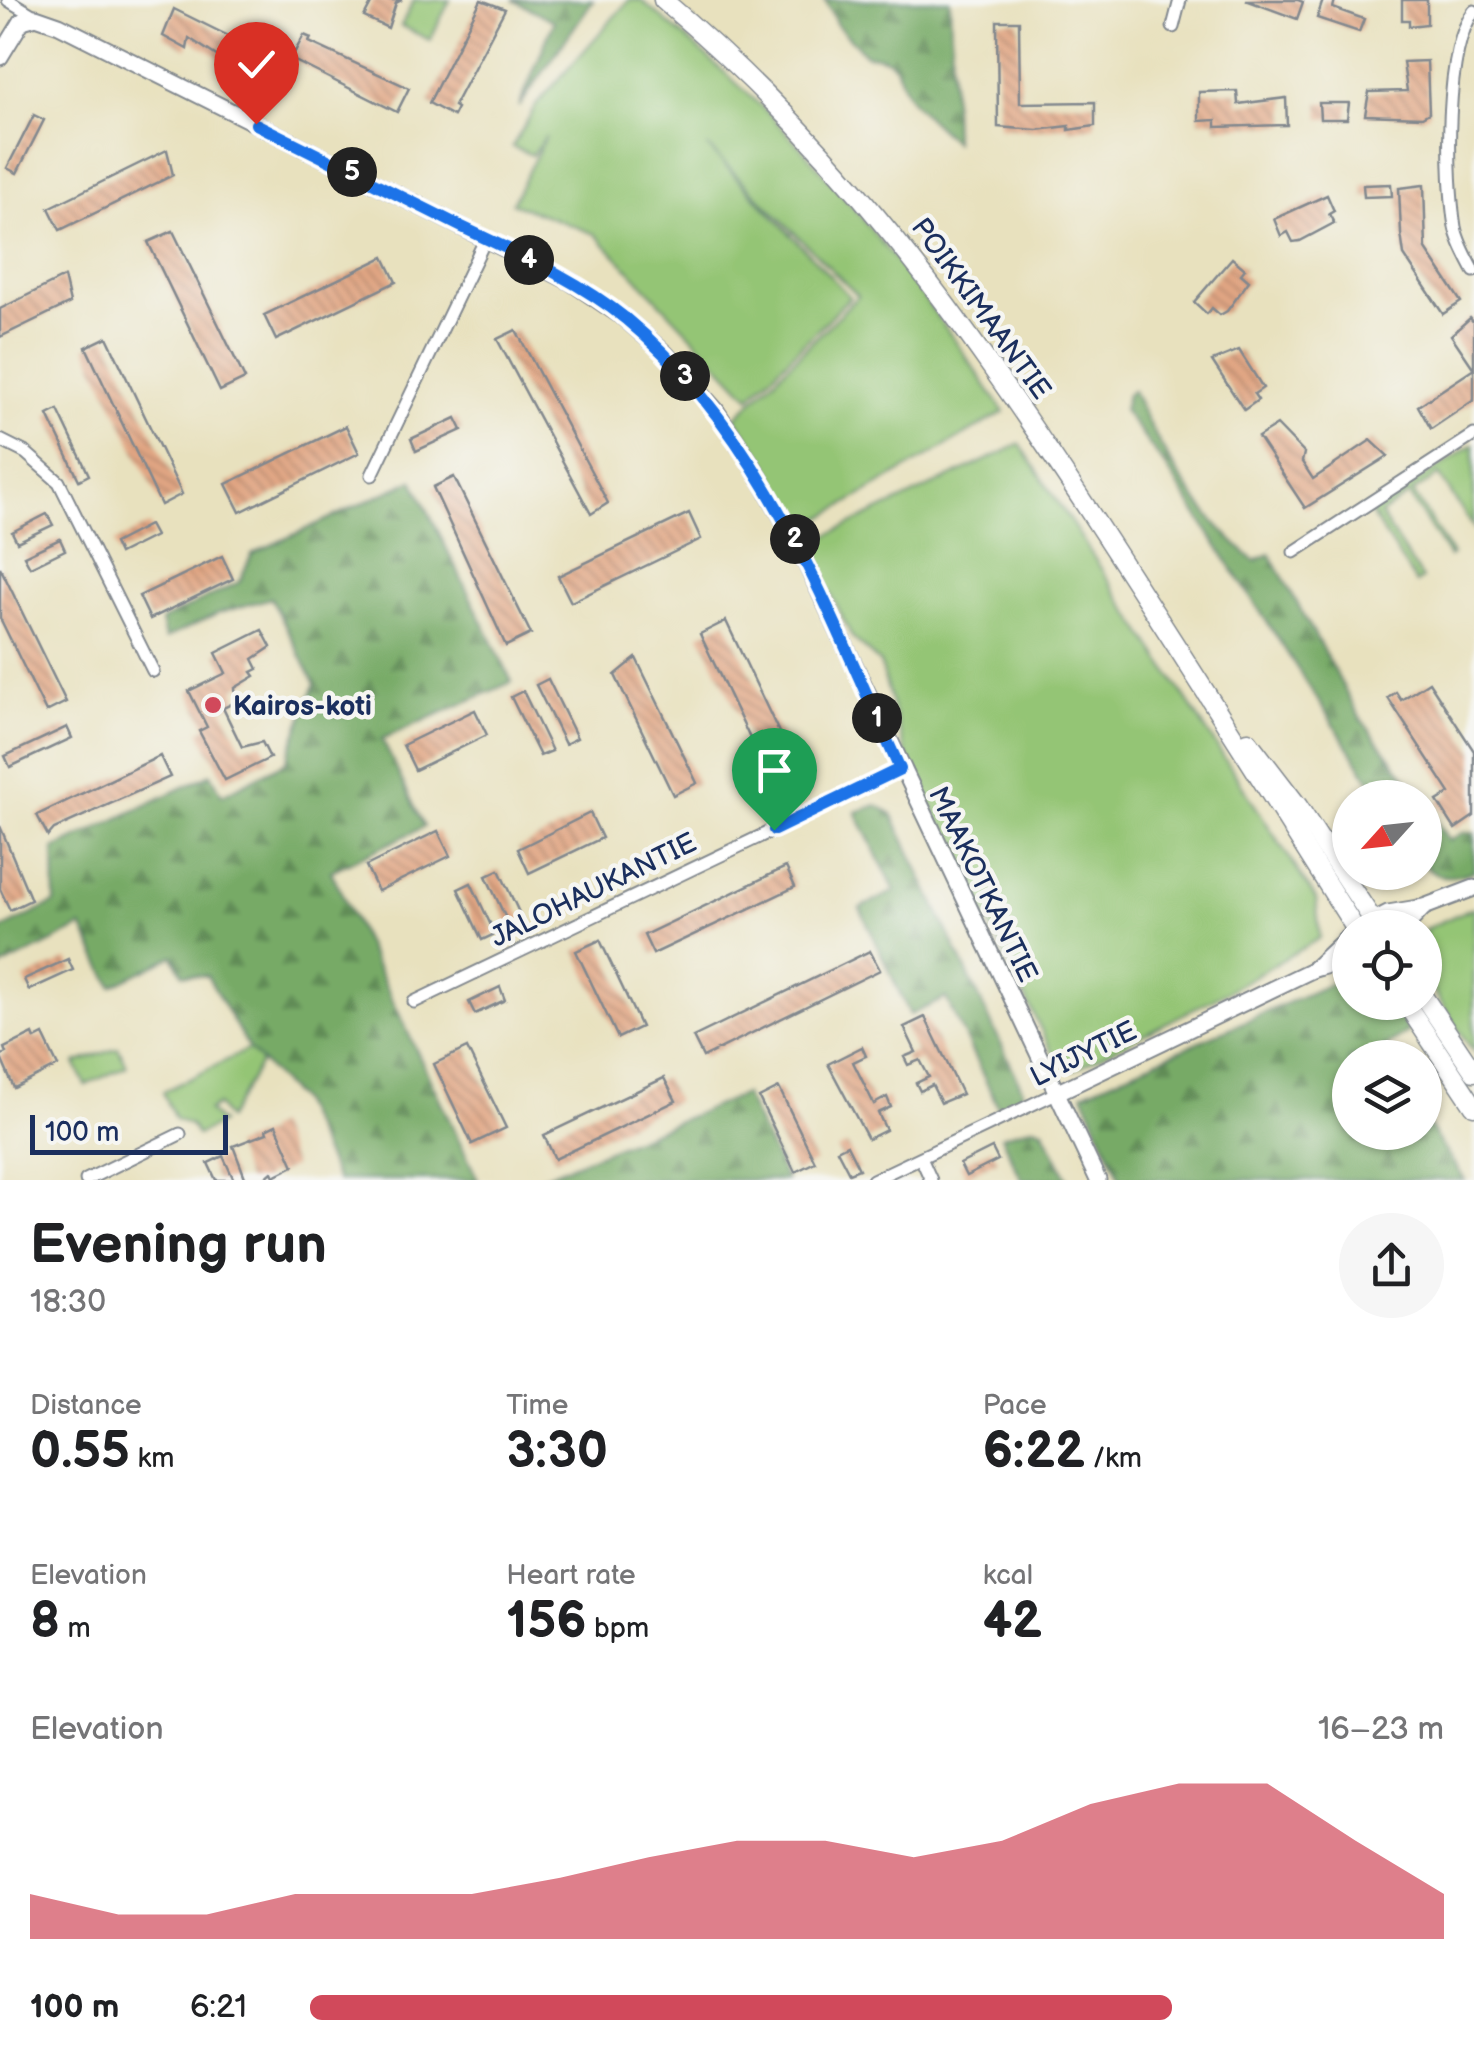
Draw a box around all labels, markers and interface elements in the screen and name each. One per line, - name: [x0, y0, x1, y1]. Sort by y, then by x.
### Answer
- pin: [214, 22, 299, 125]
- icon: check: [229, 37, 284, 92]
- pin: 5: [327, 147, 377, 197]
- text: 5: [344, 155, 360, 188]
- street label: POIKKIMAANTIE: [904, 212, 1058, 406]
- pin: 4: [504, 235, 554, 285]
- text: 4: [521, 243, 537, 276]
- pin: 3: [660, 351, 710, 401]
- text: 3: [677, 359, 693, 392]
- pin: 2: [770, 514, 820, 564]
- text: 2: [787, 522, 803, 555]
- place label: Kairos-koti: [233, 690, 372, 723]
- pin: 1: [852, 693, 902, 743]
- marker: Kairos-koti: [202, 694, 224, 716]
- text: 1: [871, 701, 883, 734]
- pin: [732, 728, 817, 831]
- icon: arrive: [747, 743, 802, 798]
- north arrow: [1332, 780, 1442, 890]
- map controls: [1332, 780, 1442, 1150]
- street label: MAAKOTKANTIE: [921, 782, 1044, 988]
- street label: JALOHAUKANTIE: [485, 826, 702, 954]
- button: locate: [1332, 910, 1442, 1020]
- street label: LYIJYTIE: [1025, 1015, 1142, 1094]
- button: layers: [1332, 1040, 1442, 1150]
- scale bar: [30, 1110, 228, 1154]
- text: 100 m: [45, 1116, 119, 1149]
- text: Evening run: [30, 1212, 327, 1279]
- button: share: [1339, 1213, 1444, 1318]
- text: 18:30: [30, 1283, 106, 1322]
- text: Distance: [30, 1389, 142, 1422]
- text: Time: [506, 1389, 568, 1422]
- text: Pace: [983, 1389, 1047, 1422]
- text: 0.55: [30, 1422, 130, 1482]
- text: 3:30: [506, 1422, 608, 1482]
- text: 6:22: [983, 1422, 1085, 1482]
- text: km: [130, 1442, 174, 1475]
- text: /km: [1085, 1442, 1142, 1475]
- text: Elevation: [30, 1559, 147, 1592]
- text: Heart rate: [506, 1559, 636, 1592]
- text: kcal: [983, 1559, 1033, 1592]
- text: 8: [30, 1592, 60, 1652]
- text: 156: [506, 1592, 587, 1652]
- text: 42: [983, 1592, 1042, 1652]
- text: m: [60, 1612, 91, 1645]
- text: bpm: [587, 1612, 649, 1645]
- text: Elevation: [30, 1710, 163, 1749]
- text: 16–23 m: [1318, 1710, 1444, 1749]
- text: 100 m: [30, 1988, 119, 2027]
- text: 6:21: [190, 1988, 247, 2027]

